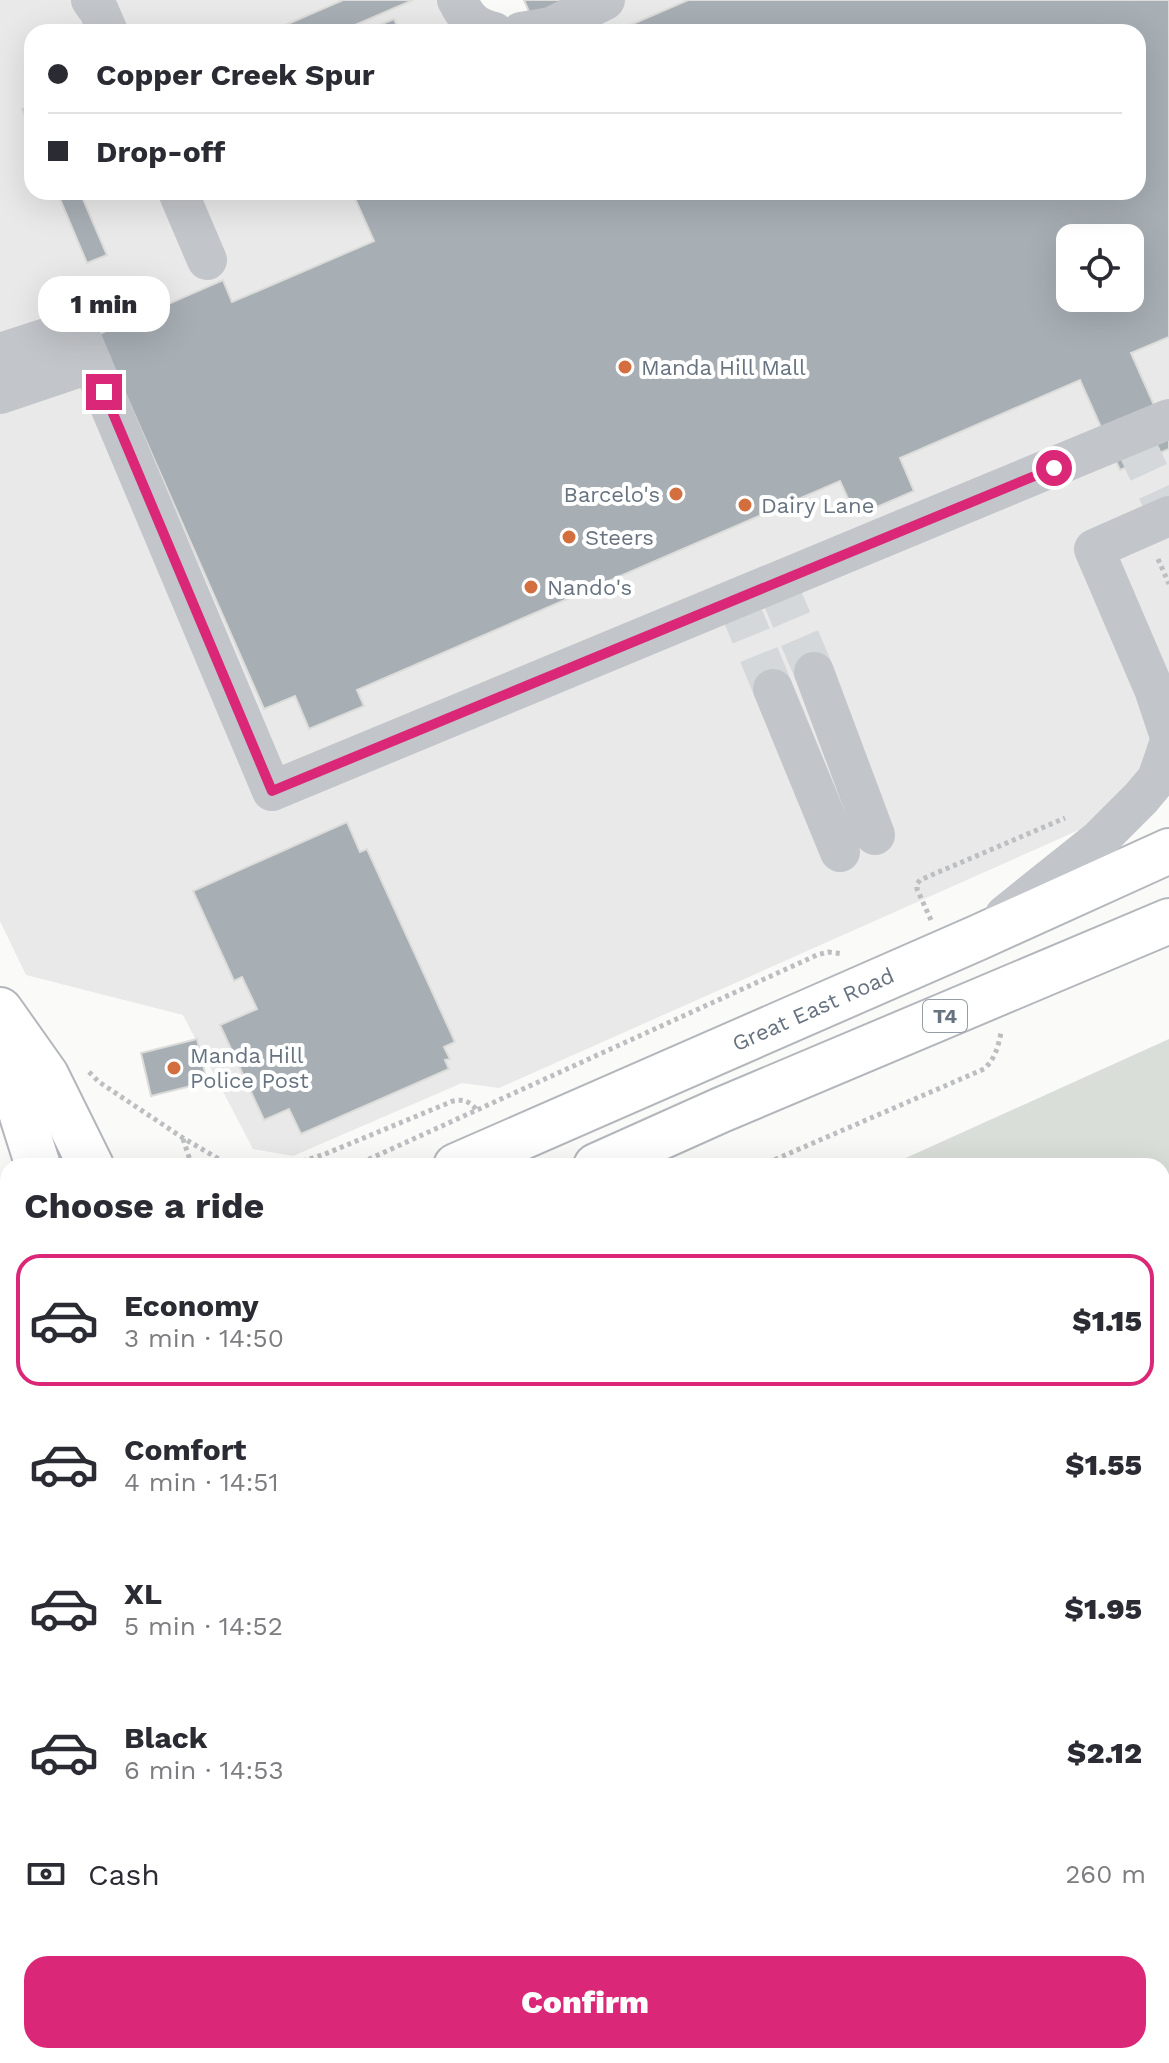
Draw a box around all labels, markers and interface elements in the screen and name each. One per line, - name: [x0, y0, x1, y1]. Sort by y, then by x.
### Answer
- text: Copper Creek Spur: [96, 57, 375, 92]
- text: Drop-off: [96, 134, 225, 169]
- map controls: [1056, 224, 1144, 312]
- button: locate: [1056, 224, 1144, 312]
- callout: 1 min: [38, 276, 170, 332]
- text: 1 min: [71, 289, 137, 319]
- place label: Manda Hill Mall: [641, 355, 806, 380]
- marker: Manda Hill Mall: [616, 358, 634, 376]
- route end: [86, 374, 122, 410]
- route start: [1036, 450, 1072, 486]
- place label: Barcelo's: [564, 482, 660, 507]
- marker: Barcelo's: [667, 485, 685, 503]
- place label: Dairy Lane: [761, 493, 874, 518]
- marker: Dairy Lane: [736, 496, 754, 514]
- place label: Steers: [585, 525, 654, 550]
- marker: Steers: [560, 528, 578, 546]
- place label: Nando's: [547, 575, 632, 600]
- marker: Nando's: [522, 578, 540, 596]
- street label: Great East Road: [728, 963, 898, 1056]
- road number: T4: [923, 1000, 967, 1032]
- place label: Manda Hill Police Post: [190, 1043, 309, 1093]
- marker: Manda Hill Police Post: [165, 1059, 183, 1077]
- text: Choose a ride: [24, 1185, 264, 1227]
- icon: car: [28, 1284, 100, 1356]
- text: Economy: [124, 1288, 259, 1323]
- text: $1.15: [1072, 1303, 1142, 1338]
- text: 3 min · 14:50: [124, 1323, 284, 1353]
- icon: car: [28, 1428, 100, 1500]
- text: Comfort: [124, 1432, 246, 1467]
- text: $1.55: [1065, 1447, 1142, 1482]
- text: 4 min · 14:51: [124, 1467, 279, 1497]
- icon: car: [28, 1572, 100, 1644]
- text: XL: [124, 1576, 162, 1611]
- text: $1.95: [1065, 1591, 1142, 1626]
- text: 5 min · 14:52: [124, 1611, 283, 1641]
- icon: car: [28, 1716, 100, 1788]
- text: Black: [124, 1720, 208, 1755]
- text: $2.12: [1067, 1735, 1142, 1770]
- text: 6 min · 14:53: [124, 1755, 284, 1785]
- icon: cash: [24, 1852, 68, 1896]
- text: Cash: [88, 1857, 160, 1892]
- text: 260 m: [1065, 1859, 1146, 1889]
- button: Confirm: [24, 1956, 1146, 2048]

